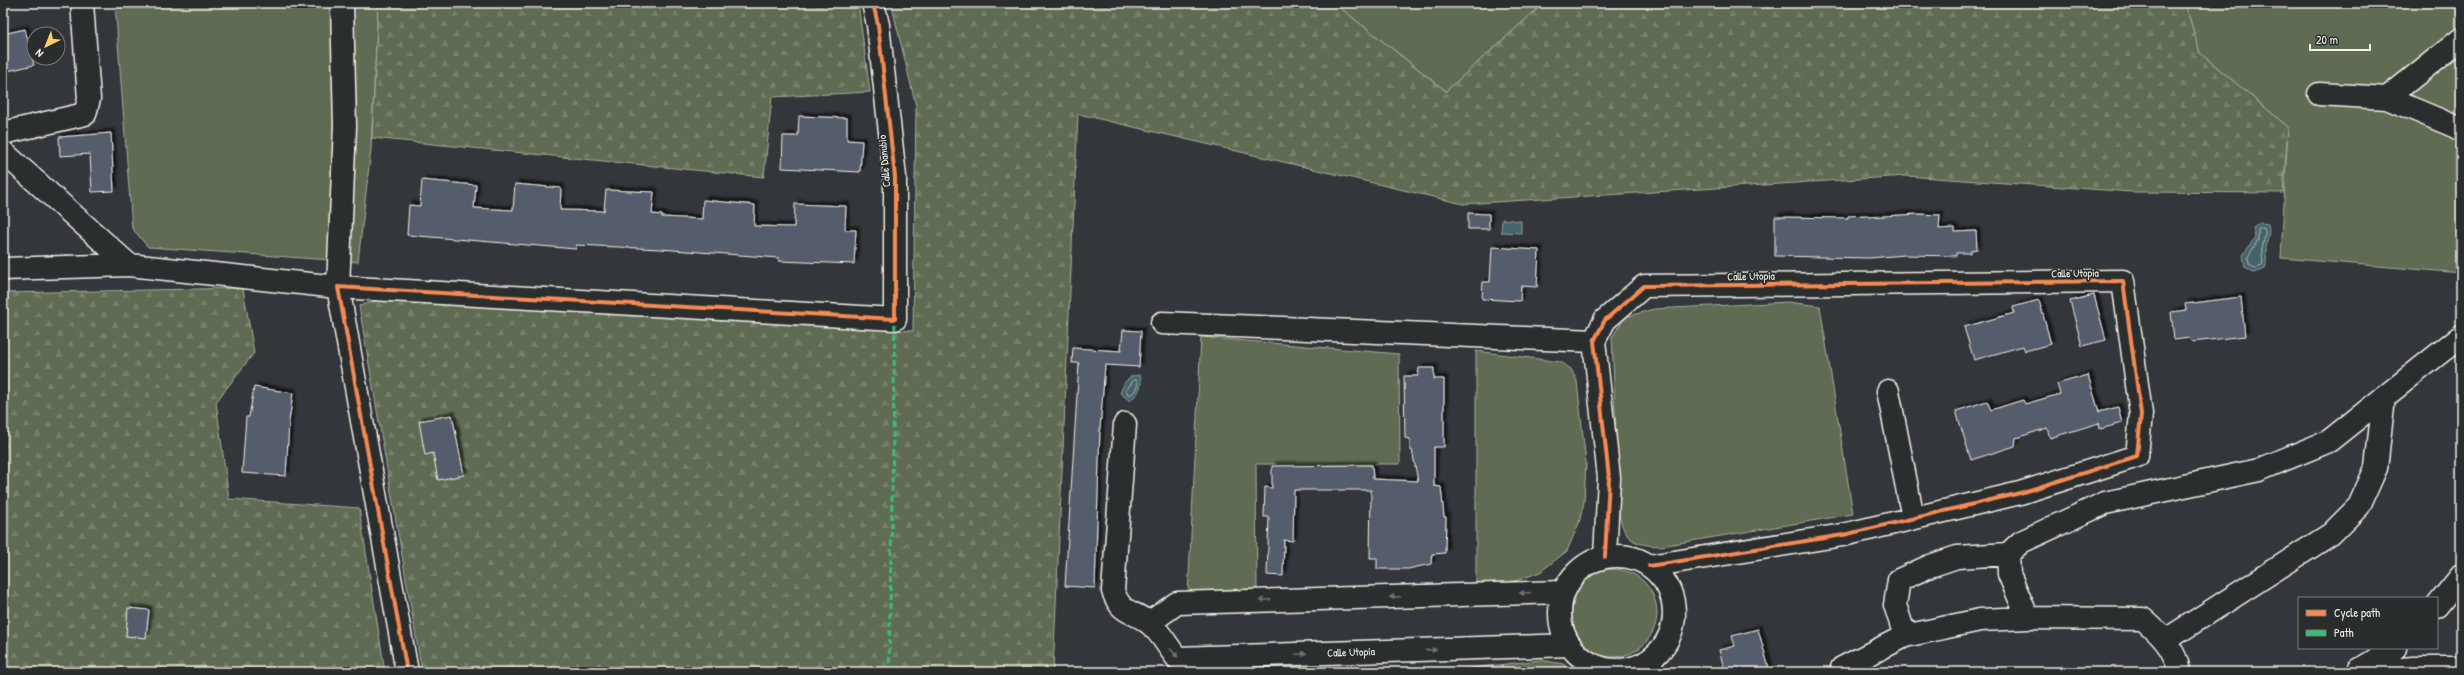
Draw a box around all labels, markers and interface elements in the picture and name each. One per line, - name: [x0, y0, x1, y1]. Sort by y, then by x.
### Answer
- north arrow: [26, 26, 66, 66]
- scale bar: [2310, 26, 2370, 52]
- text: 20 m: [2316, 31, 2338, 48]
- text: N: [32, 46, 46, 60]
- street label: Calle Danubio: [875, 134, 893, 188]
- street label: Calle Utopía: [2051, 266, 2100, 280]
- street label: Calle Utopía: [1727, 269, 1776, 283]
- one-way arrow: [1518, 590, 1531, 596]
- one-way arrow: [1388, 594, 1401, 600]
- one-way arrow: [1259, 597, 1271, 604]
- legend: [2298, 597, 2438, 649]
- text: Cycle path: [2334, 604, 2380, 621]
- text: Path: [2334, 624, 2354, 641]
- street label: Calle Utopía: [1327, 644, 1376, 660]
- one-way arrow: [1425, 647, 1438, 653]
- one-way arrow: [1169, 648, 1178, 658]
- one-way arrow: [1295, 651, 1308, 657]

